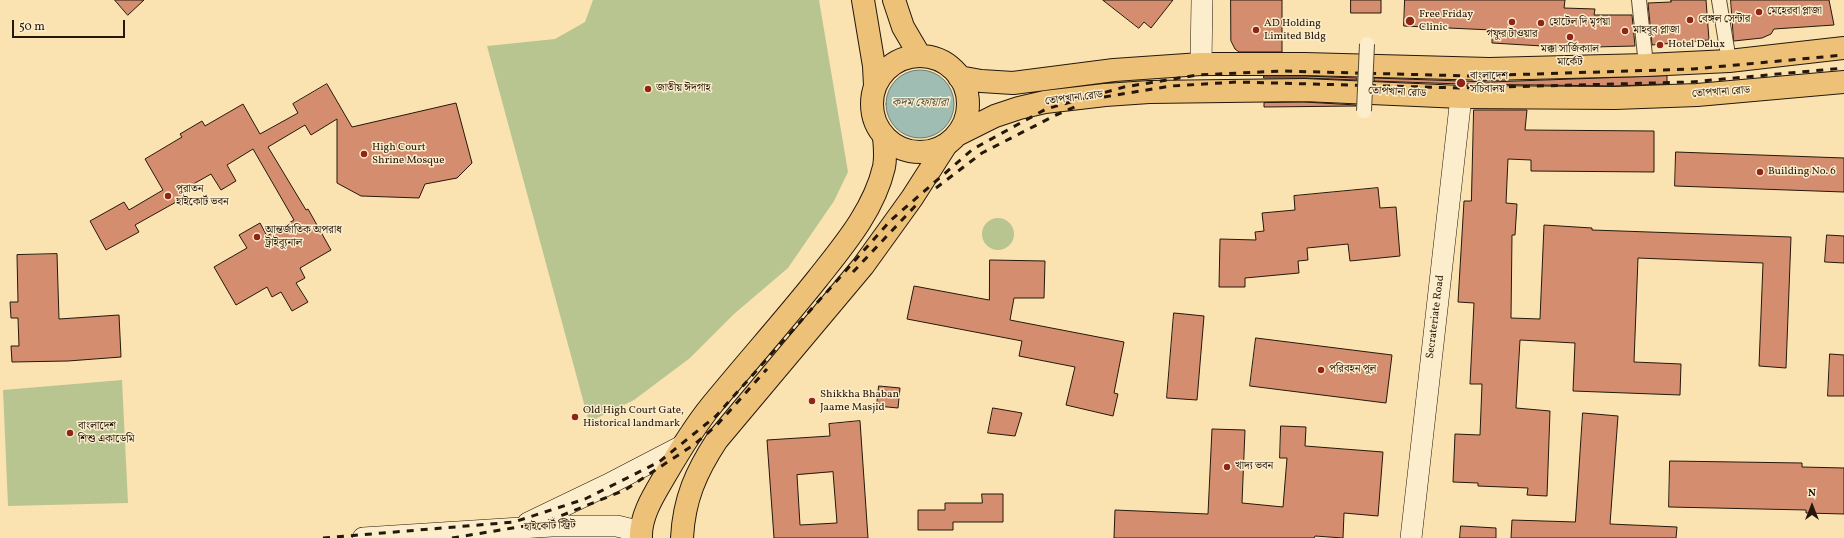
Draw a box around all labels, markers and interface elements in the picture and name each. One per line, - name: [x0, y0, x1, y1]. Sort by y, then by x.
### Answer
- place label: মেহেরবা প্লাজা: [1767, 5, 1822, 19]
- marker: মেহেরবা প্লাজা: [1754, 7, 1764, 17]
- place label: Free Friday Clinic: [1419, 8, 1473, 34]
- scale bar: [14, 12, 127, 38]
- place label: বেঙ্গল সেন্টার: [1698, 13, 1750, 27]
- marker: Free Friday Clinic: [1404, 15, 1416, 27]
- marker: বেঙ্গল সেন্টার: [1685, 15, 1695, 25]
- place label: হোটেল দি মৃগয়া: [1549, 16, 1610, 30]
- place label: AD Holding Limited Bldg: [1264, 17, 1326, 43]
- marker: গফুর টাওয়ার: [1507, 17, 1517, 27]
- marker: হোটেল দি মৃগয়া: [1536, 18, 1546, 28]
- text: 50 m: [19, 19, 45, 35]
- place label: মাহবুব প্লাজা: [1633, 24, 1680, 38]
- marker: AD Holding Limited Bldg: [1251, 25, 1261, 35]
- marker: মাহবুব প্লাজা: [1620, 26, 1630, 36]
- place label: গফুর টাওয়ার: [1486, 28, 1538, 42]
- marker: মক্কা সার্জিক্যাল মার্কেট: [1565, 32, 1575, 42]
- place label: Hotel Delux: [1668, 38, 1725, 52]
- marker: Hotel Delux: [1655, 40, 1665, 50]
- place label: মক্কা সার্জিক্যাল মার্কেট: [1541, 43, 1599, 69]
- place label: বাংলাদেশ সচিবালয়: [1470, 70, 1508, 96]
- marker: বাংলাদেশ সচিবালয়: [1455, 77, 1467, 89]
- place label: জাতীয় ঈদগাহ: [656, 82, 711, 96]
- marker: জাতীয় ঈদগাহ: [643, 84, 653, 94]
- street label: তোপখানা রোড: [1691, 84, 1751, 102]
- street label: তোপখানা রোড: [1367, 85, 1427, 101]
- street label: তোপখানা রোড: [1044, 89, 1104, 109]
- water label: কদম ফোয়ারা: [892, 97, 948, 111]
- place label: High Court Shrine Mosque: [372, 141, 445, 167]
- marker: High Court Shrine Mosque: [359, 149, 369, 159]
- place label: Building No. 6: [1768, 165, 1836, 179]
- marker: Building No. 6: [1755, 167, 1765, 177]
- place label: পুরাতন হাইকোর্ট ভবন: [176, 183, 229, 209]
- marker: পুরাতন হাইকোর্ট ভবন: [163, 191, 173, 201]
- place label: আন্তর্জাতিক অপরাধ ট্রাইব্যুনাল: [265, 224, 342, 250]
- marker: আন্তর্জাতিক অপরাধ ট্রাইব্যুনাল: [252, 232, 262, 242]
- street label: Secrateriate Road: [1424, 274, 1448, 360]
- place label: পরিবহন পুল: [1329, 363, 1376, 377]
- marker: পরিবহন পুল: [1316, 365, 1326, 375]
- place label: Shikkha Bhaban Jaame Masjid: [820, 388, 899, 414]
- marker: Shikkha Bhaban Jaame Masjid: [807, 396, 817, 406]
- place label: Old High Court Gate, Historical landmark: [583, 404, 684, 430]
- marker: Old High Court Gate, Historical landmark: [570, 412, 580, 422]
- place label: বাংলাদেশ শিশু একাডেমি: [78, 420, 135, 446]
- marker: বাংলাদেশ শিশু একাডেমি: [65, 428, 75, 438]
- place label: খাদ্য ভবন: [1235, 460, 1273, 474]
- marker: খাদ্য ভবন: [1222, 462, 1232, 472]
- north arrow: [1792, 486, 1832, 526]
- text: N: [1808, 486, 1816, 501]
- street label: হাইকোর্ট স্ট্রিট: [524, 519, 576, 535]

